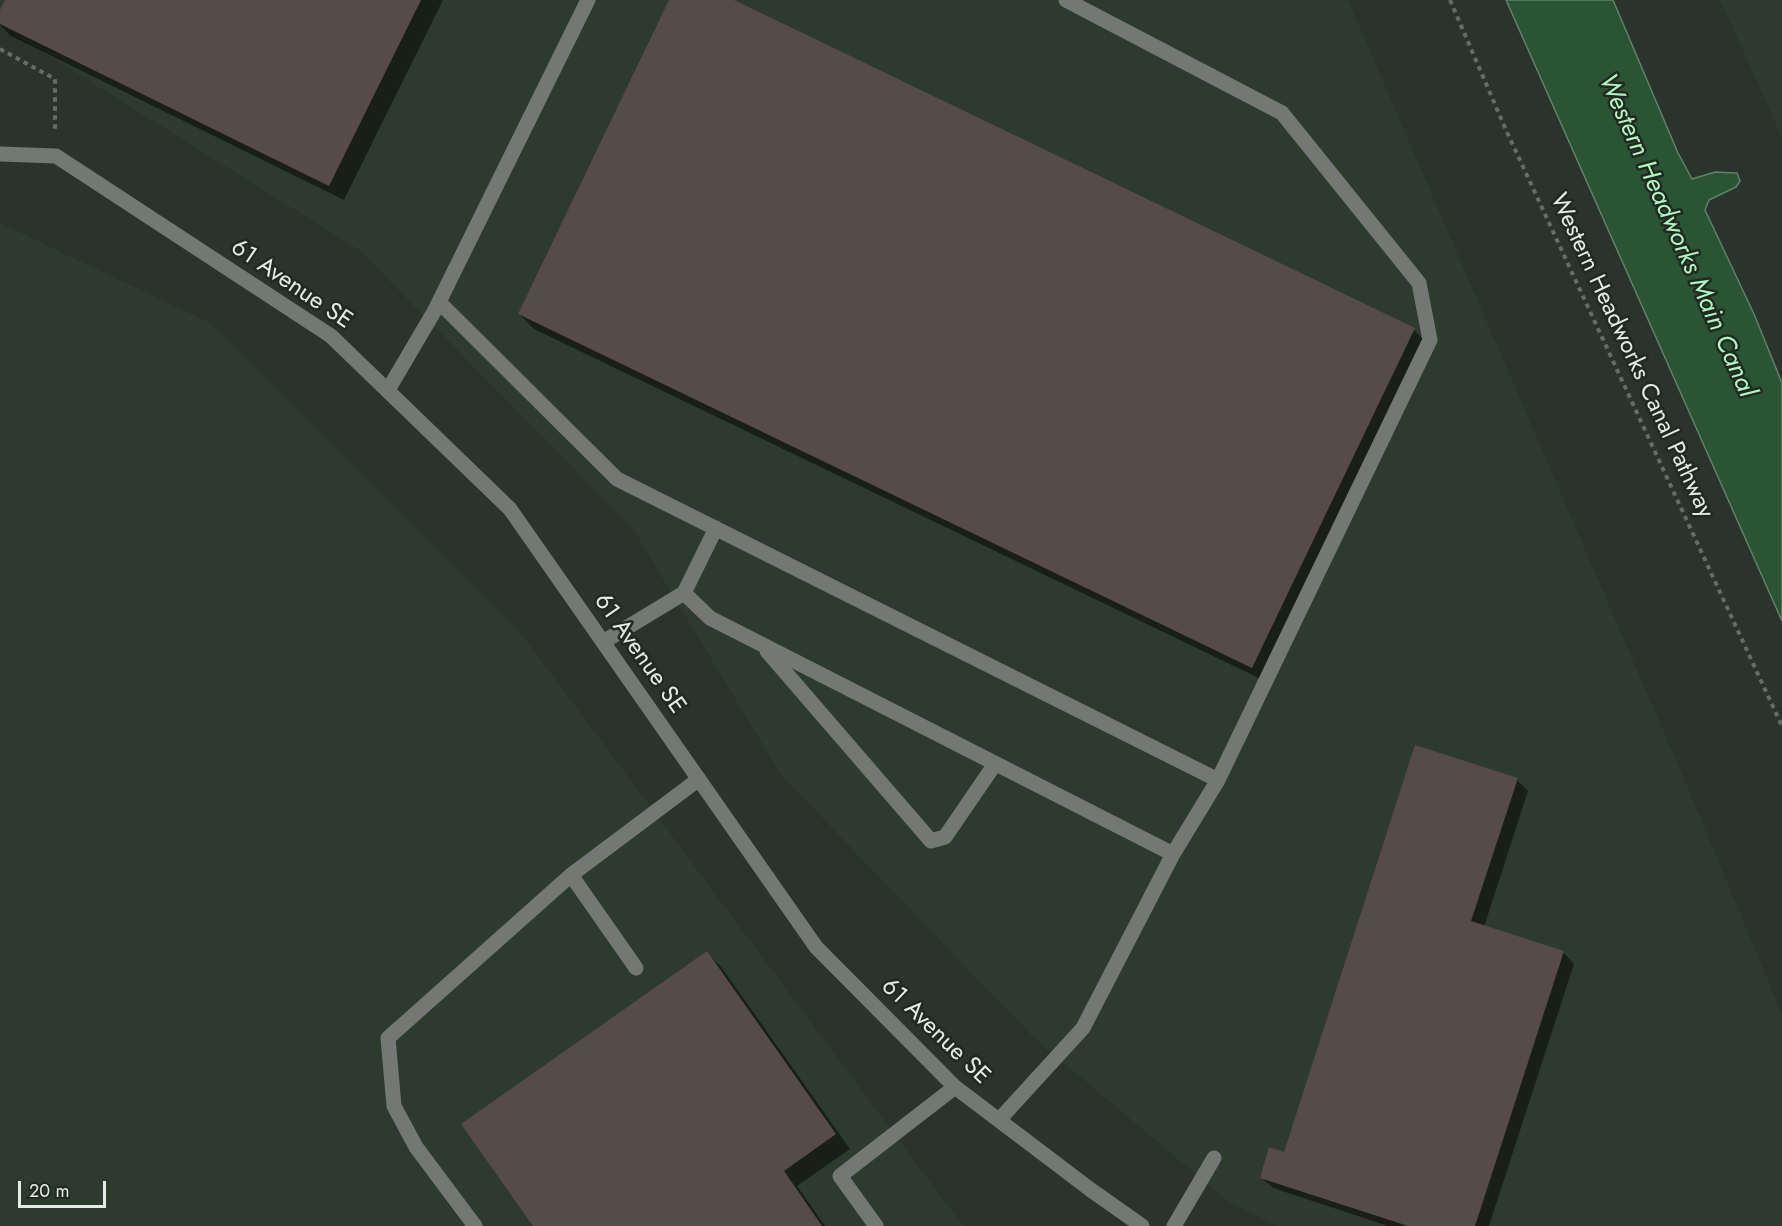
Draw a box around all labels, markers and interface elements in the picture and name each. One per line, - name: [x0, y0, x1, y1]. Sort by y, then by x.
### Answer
- water label: Western Headworks Main Canal: [1590, 70, 1762, 402]
- street label: Western Headworks Canal Pathway: [1543, 189, 1719, 523]
- street label: 61 Avenue SE: [225, 234, 357, 336]
- street label: 61 Avenue SE: [587, 588, 691, 720]
- street label: 61 Avenue SE: [875, 973, 995, 1091]
- scale bar: [21, 1169, 110, 1207]
- text: 20 m: [29, 1178, 69, 1204]

